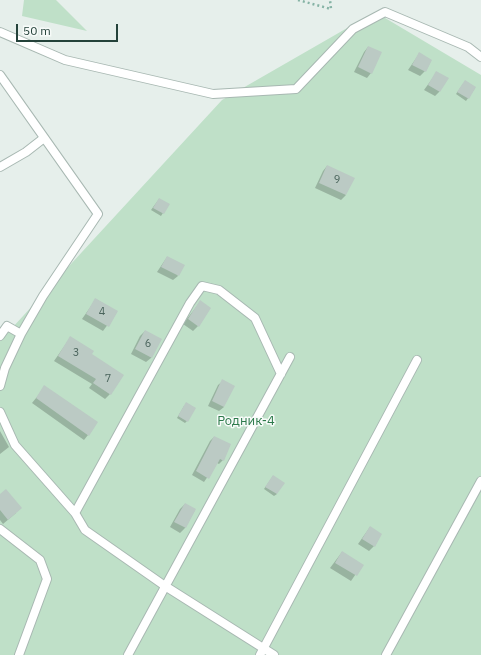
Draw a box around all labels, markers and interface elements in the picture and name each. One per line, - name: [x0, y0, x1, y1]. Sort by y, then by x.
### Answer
- scale bar: [18, 16, 120, 42]
- text: 50 m: [23, 23, 51, 38]
- house number: 9: [334, 173, 340, 187]
- house number: 4: [99, 305, 105, 319]
- house number: 6: [145, 337, 151, 351]
- house number: 3: [73, 346, 79, 360]
- house number: 7: [105, 372, 111, 386]
- park label: Родник-4: [217, 413, 275, 429]

